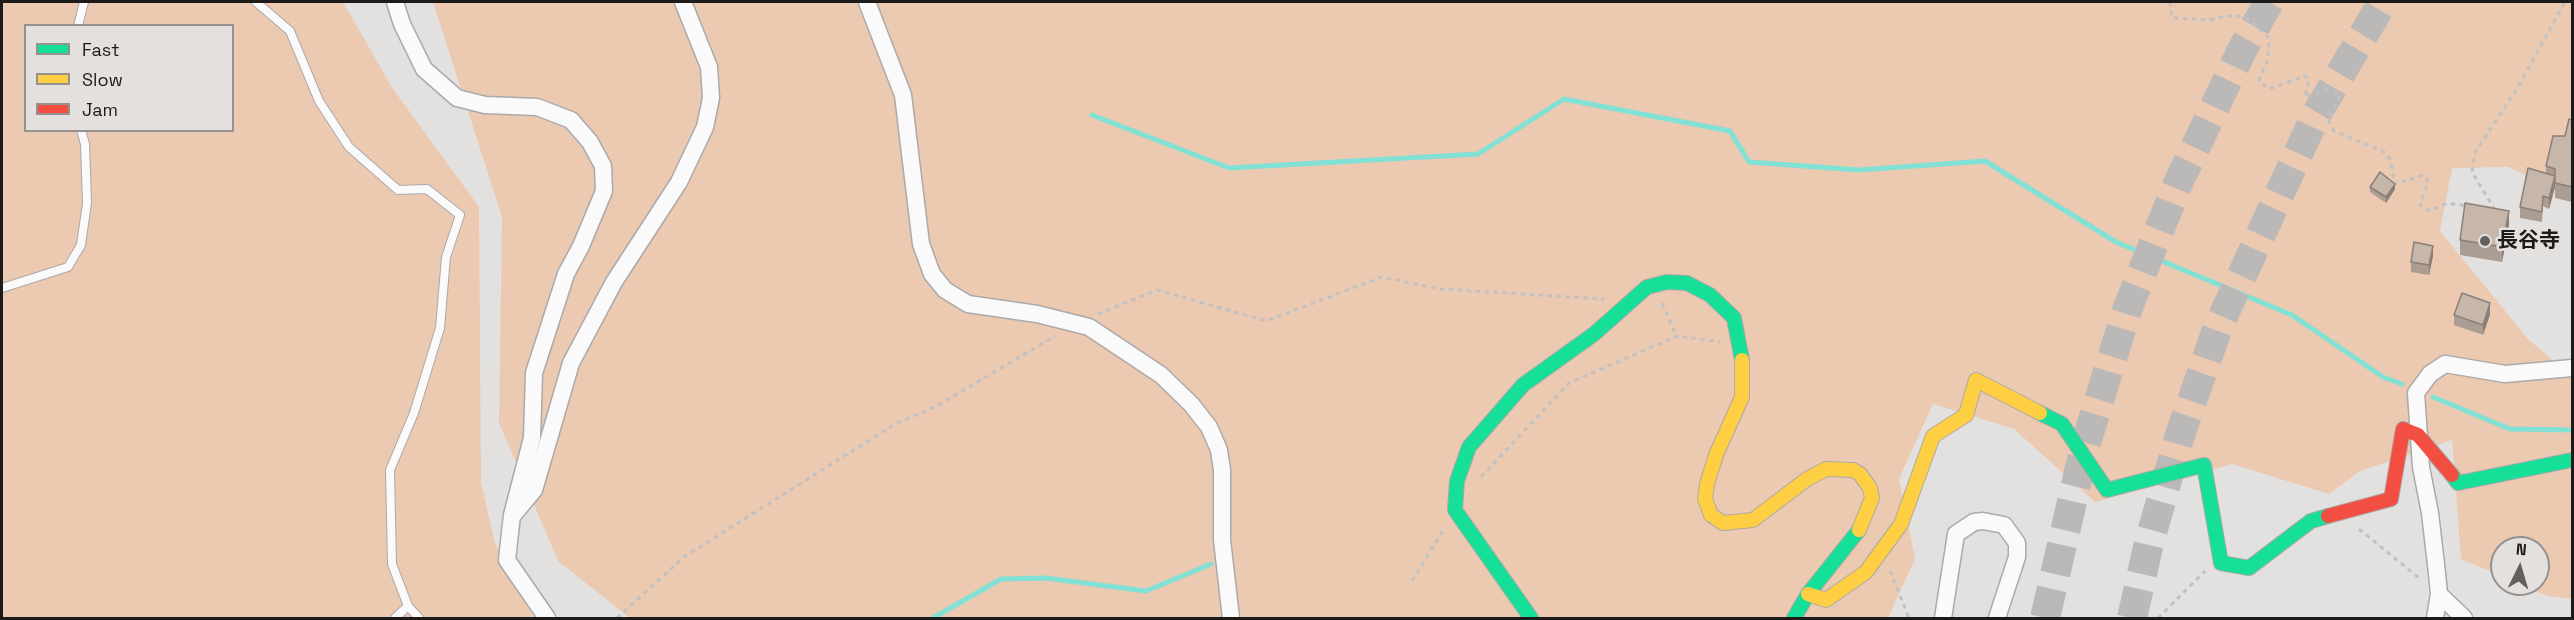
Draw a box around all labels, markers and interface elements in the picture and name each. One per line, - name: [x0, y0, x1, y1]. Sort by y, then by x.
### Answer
- legend: [24, 24, 234, 132]
- text: Fast: [82, 38, 119, 61]
- text: Slow: [82, 68, 123, 91]
- text: Jam: [82, 98, 118, 121]
- place label: 長谷寺: [2497, 228, 2560, 254]
- marker: 長谷寺: [2478, 234, 2492, 248]
- north arrow: [2490, 536, 2550, 596]
- text: N: [2515, 539, 2528, 560]

